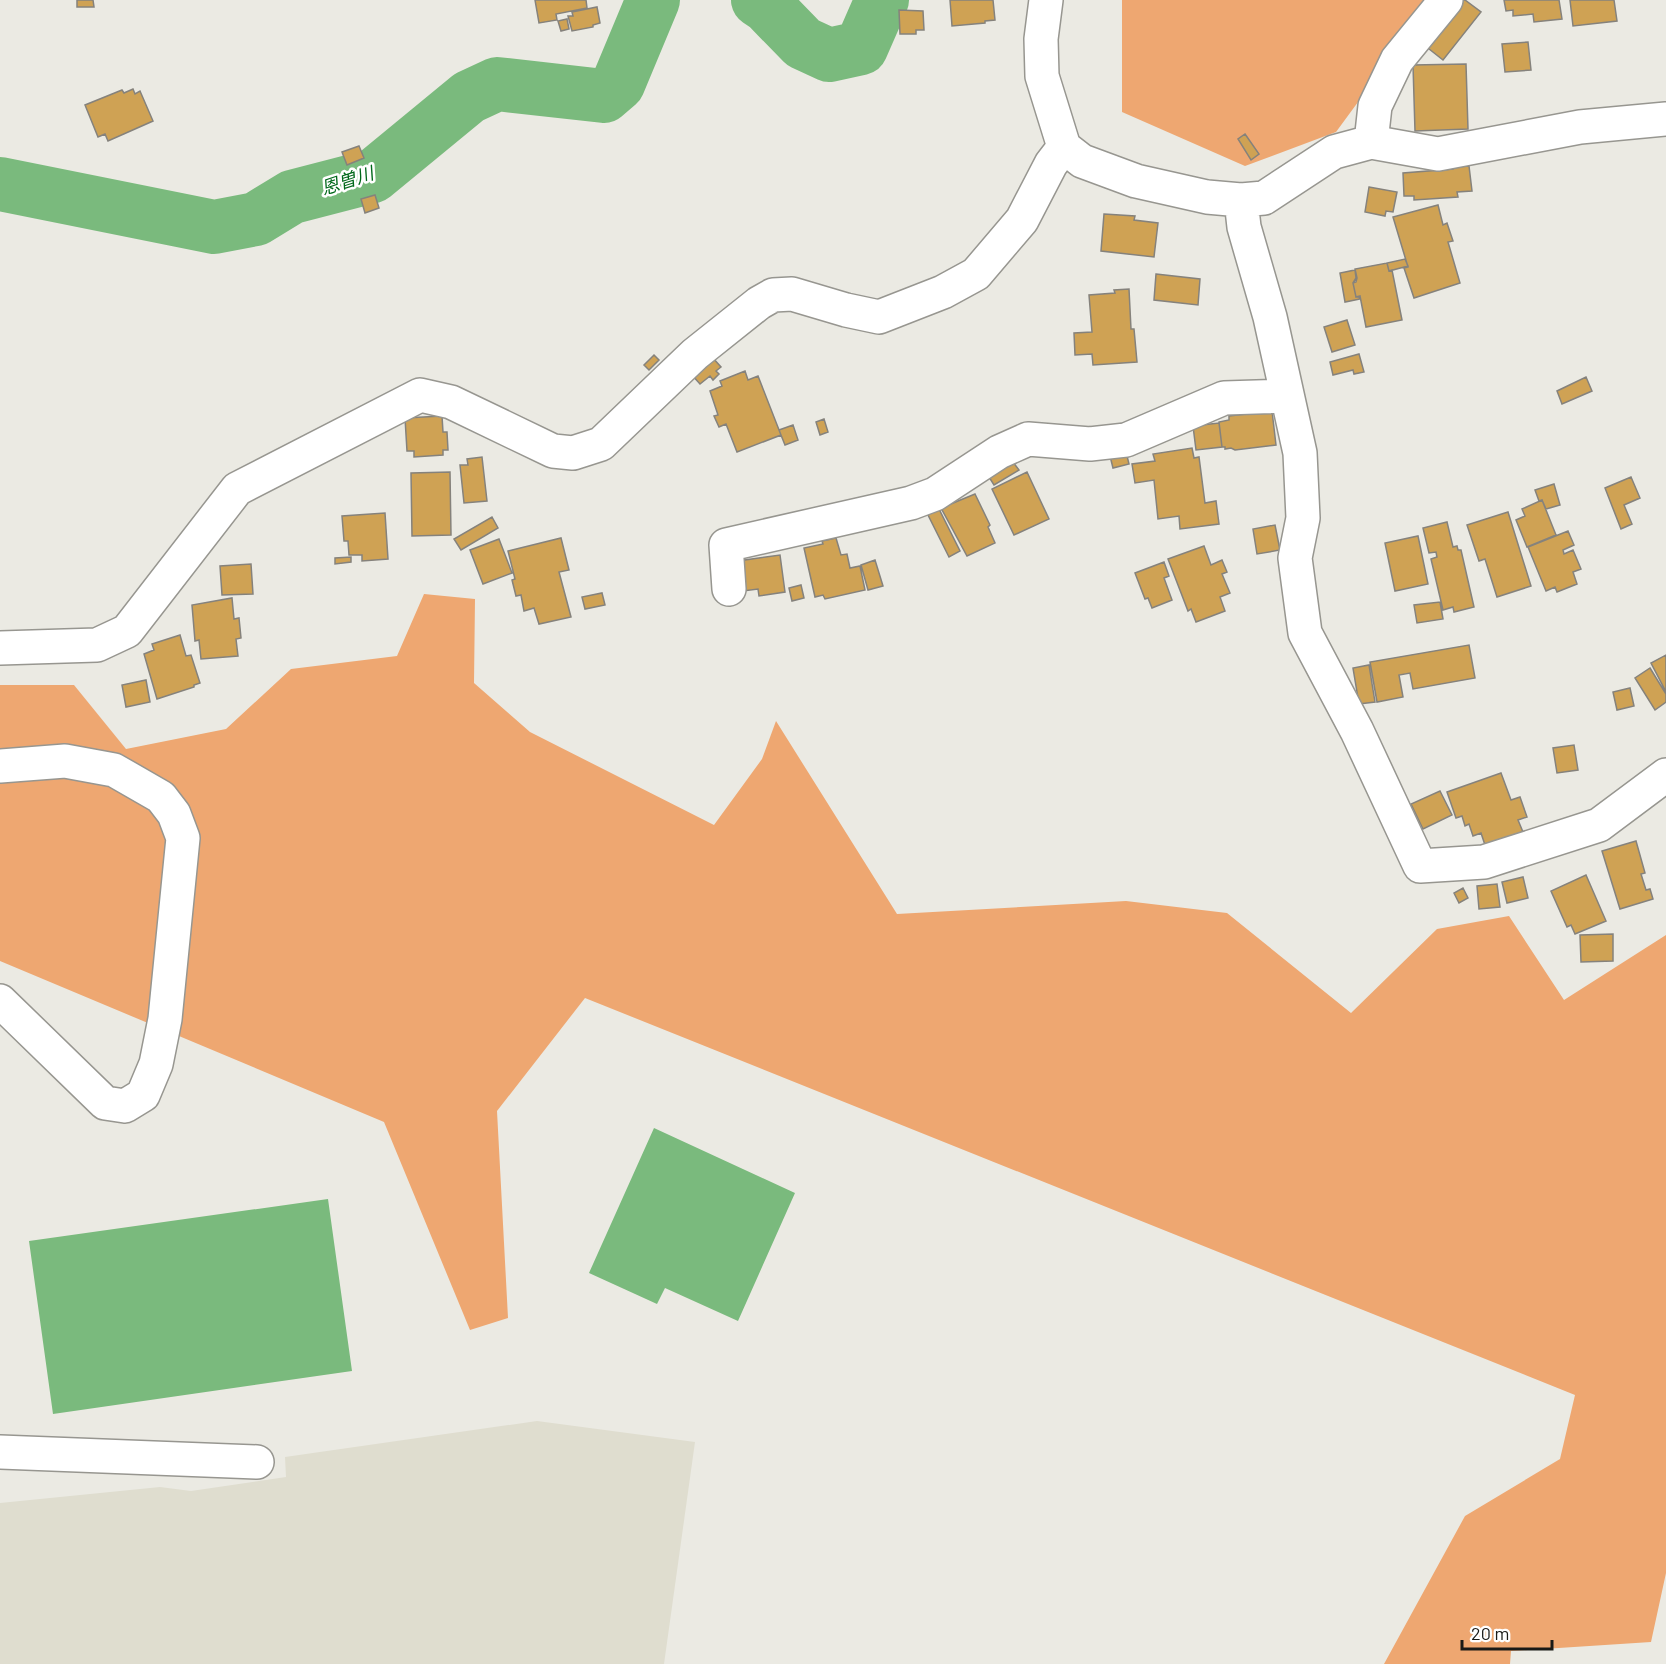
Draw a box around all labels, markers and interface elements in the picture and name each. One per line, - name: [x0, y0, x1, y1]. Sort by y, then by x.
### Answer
- water label: 恩曽川: [318, 161, 378, 199]
- scale bar: [1462, 1613, 1552, 1651]
- text: 20 m: [1471, 1622, 1509, 1644]

